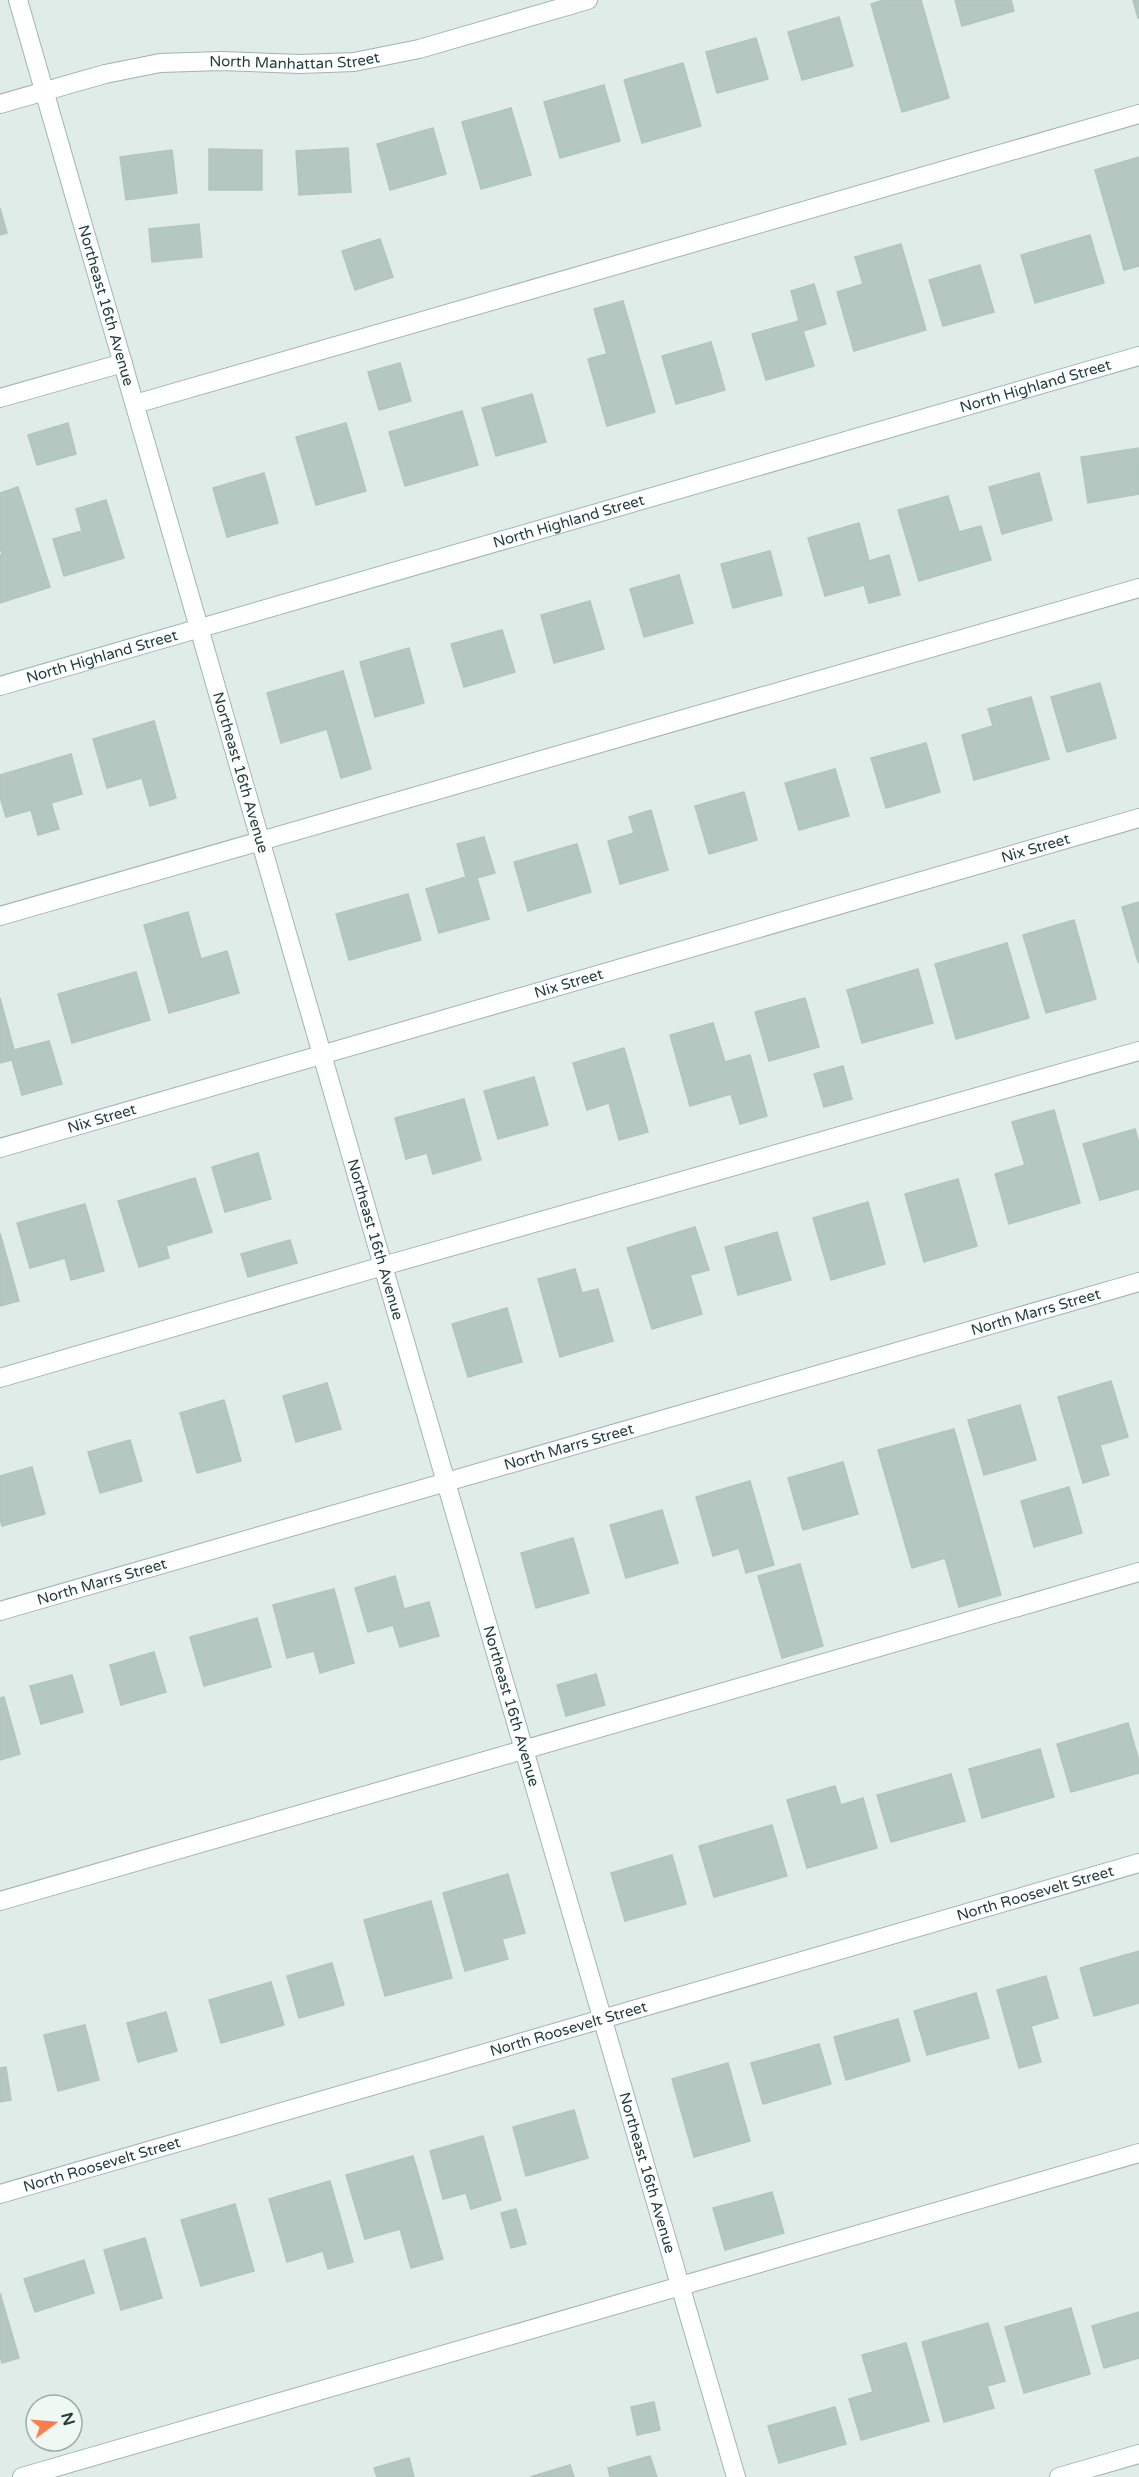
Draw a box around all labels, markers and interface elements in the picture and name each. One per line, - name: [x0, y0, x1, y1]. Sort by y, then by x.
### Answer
- street label: North Manhattan Street: [209, 48, 382, 73]
- street label: Northeast 16th Avenue: [74, 223, 138, 388]
- street label: North Highland Street: [958, 355, 1113, 416]
- street label: North Highland Street: [491, 491, 647, 552]
- street label: North Highland Street: [24, 626, 180, 687]
- street label: Northeast 16th Avenue: [209, 690, 272, 855]
- street label: Nix Street: [999, 829, 1072, 866]
- street label: Nix Street: [532, 965, 605, 1002]
- street label: Nix Street: [65, 1100, 138, 1137]
- street label: Northeast 16th Avenue: [344, 1157, 407, 1322]
- street label: North Marrs Street: [969, 1285, 1103, 1339]
- street label: North Marrs Street: [502, 1419, 636, 1474]
- street label: North Marrs Street: [35, 1554, 169, 1609]
- street label: Northeast 16th Avenue: [479, 1624, 543, 1789]
- street label: North Roosevelt Street: [955, 1862, 1116, 1925]
- street label: North Roosevelt Street: [488, 1997, 649, 2060]
- street label: Northeast 16th Avenue: [615, 2090, 679, 2255]
- street label: North Roosevelt Street: [21, 2133, 183, 2196]
- north arrow: [24, 2393, 84, 2453]
- text: N: [56, 2410, 79, 2428]

